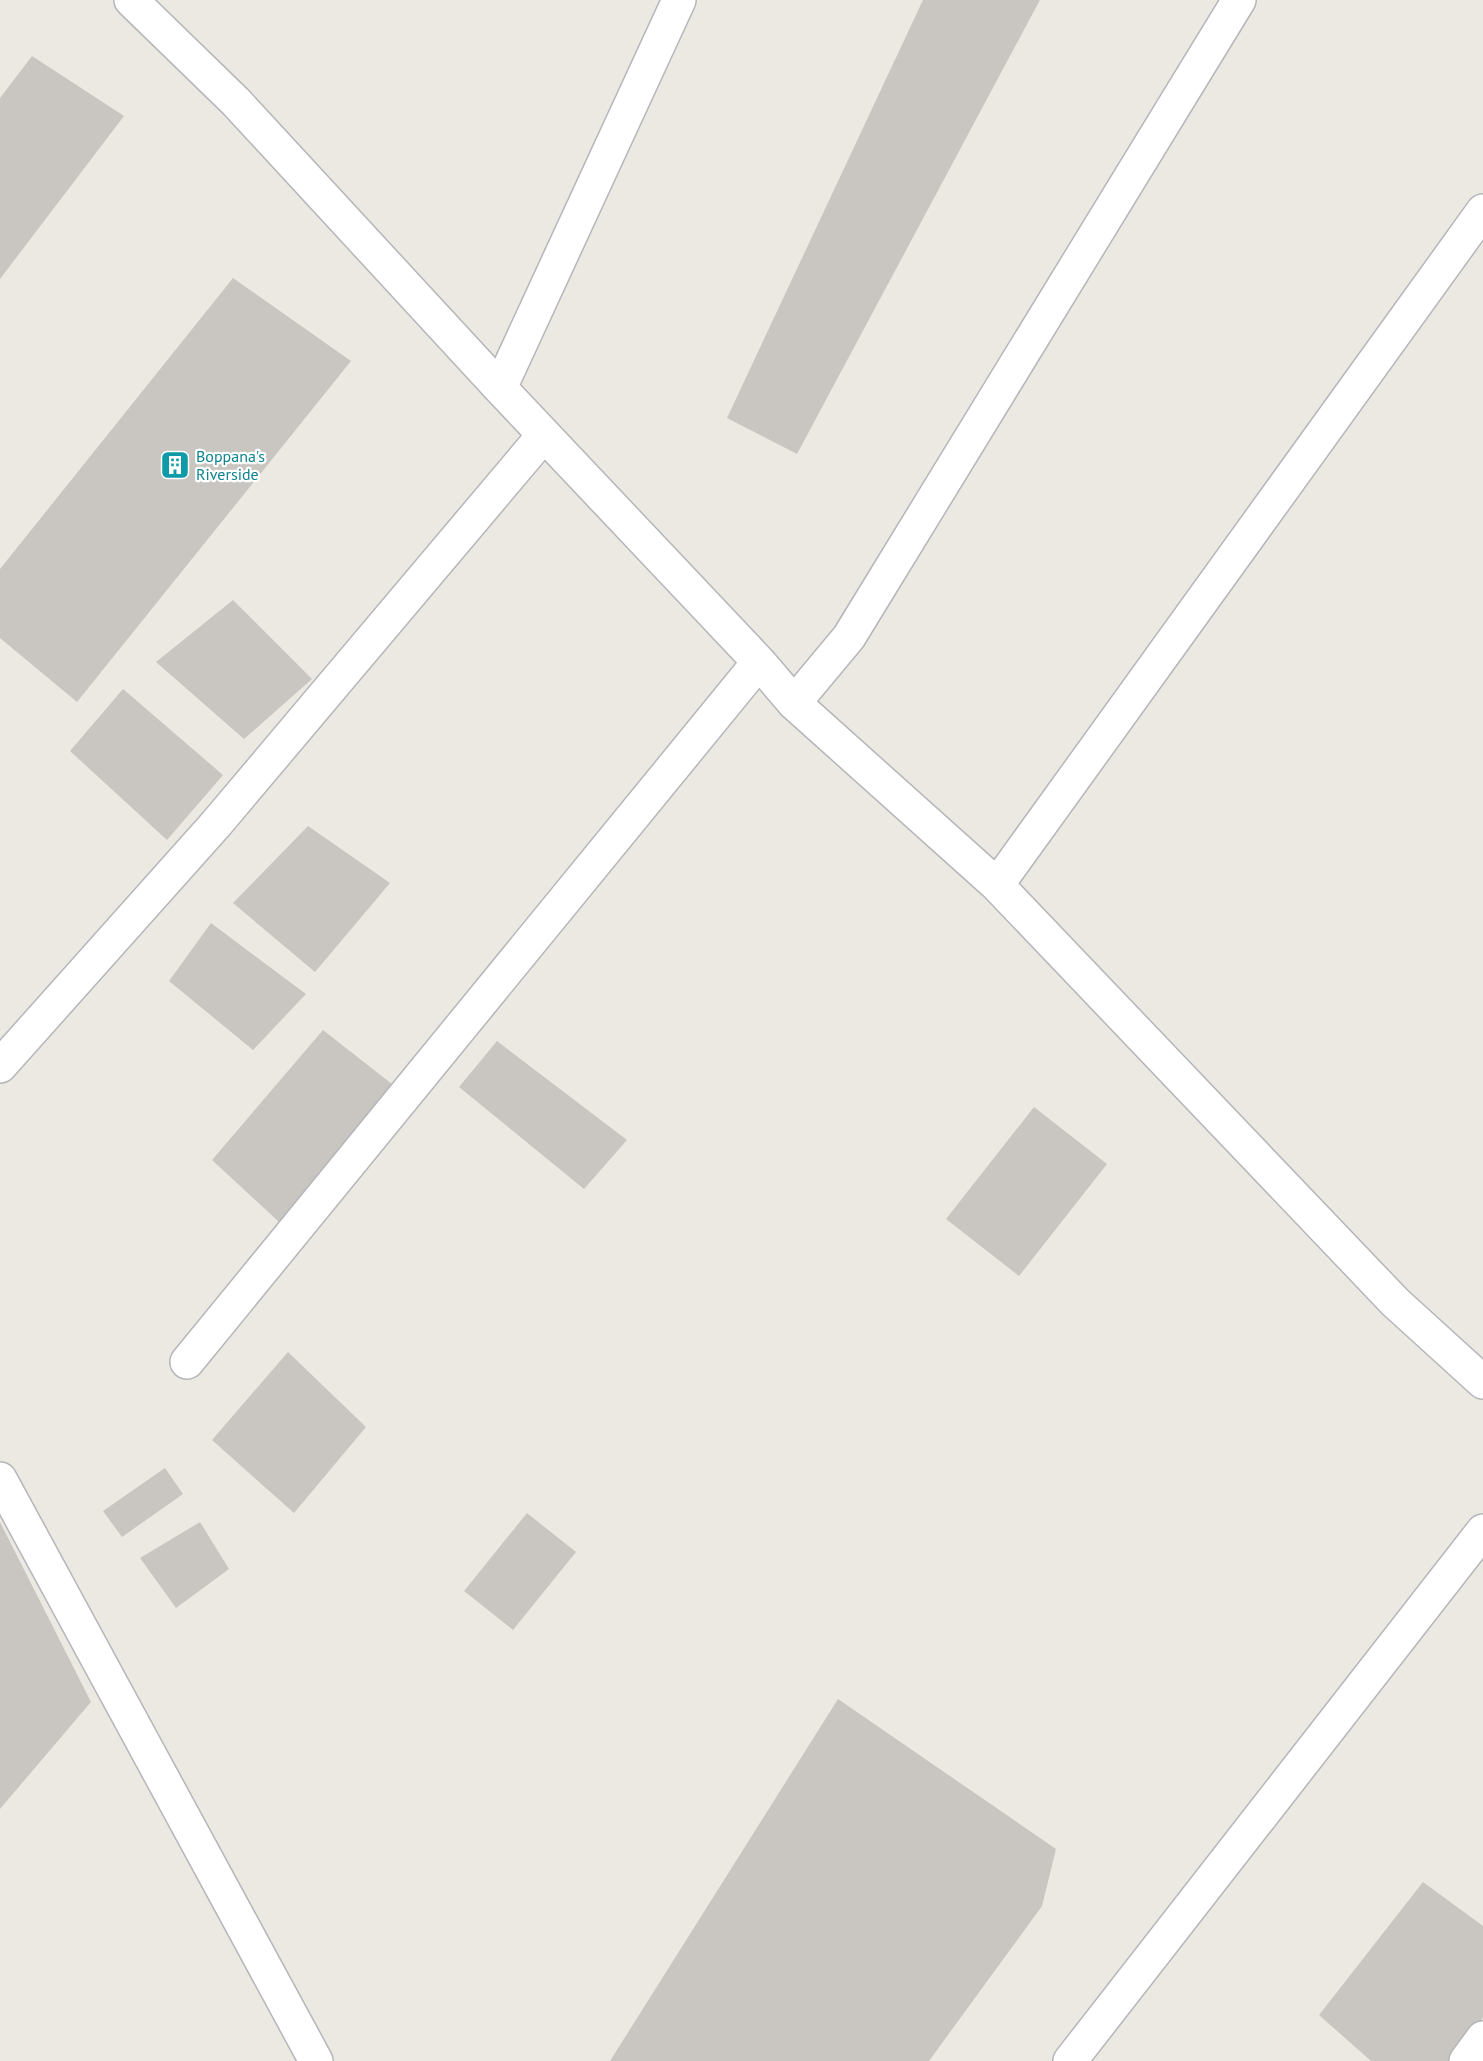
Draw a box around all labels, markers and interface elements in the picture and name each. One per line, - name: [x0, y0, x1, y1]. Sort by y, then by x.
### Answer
- place label: Boppana's Riverside: [196, 446, 265, 484]
- building icon: Boppana's Riverside: [159, 449, 191, 481]

